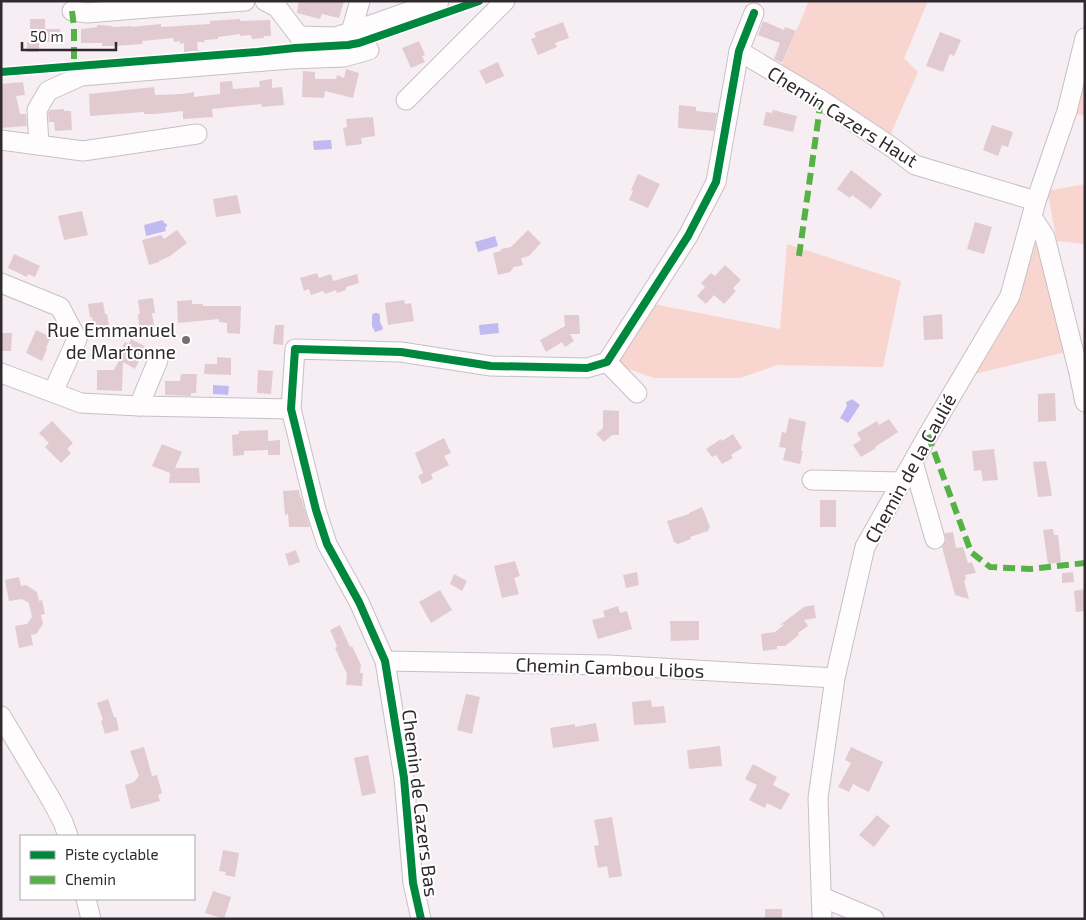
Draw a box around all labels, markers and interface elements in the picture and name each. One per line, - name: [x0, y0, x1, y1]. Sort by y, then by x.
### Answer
- scale bar: [22, 20, 116, 52]
- text: 50 m: [30, 27, 64, 45]
- street label: Chemin Cazers Haut: [764, 61, 922, 171]
- place label: Rue Emmanuel de Martonne: [47, 318, 176, 363]
- marker: Rue Emmanuel de Martonne: [180, 334, 192, 346]
- street label: Chemin de la Caulié: [859, 389, 961, 547]
- street label: Chemin Cambou Libos: [515, 652, 705, 682]
- street label: Chemin de Cazers Bas: [398, 708, 444, 898]
- legend: [20, 835, 195, 900]
- text: Piste cyclable: [65, 845, 159, 863]
- text: Chemin: [65, 870, 116, 888]

